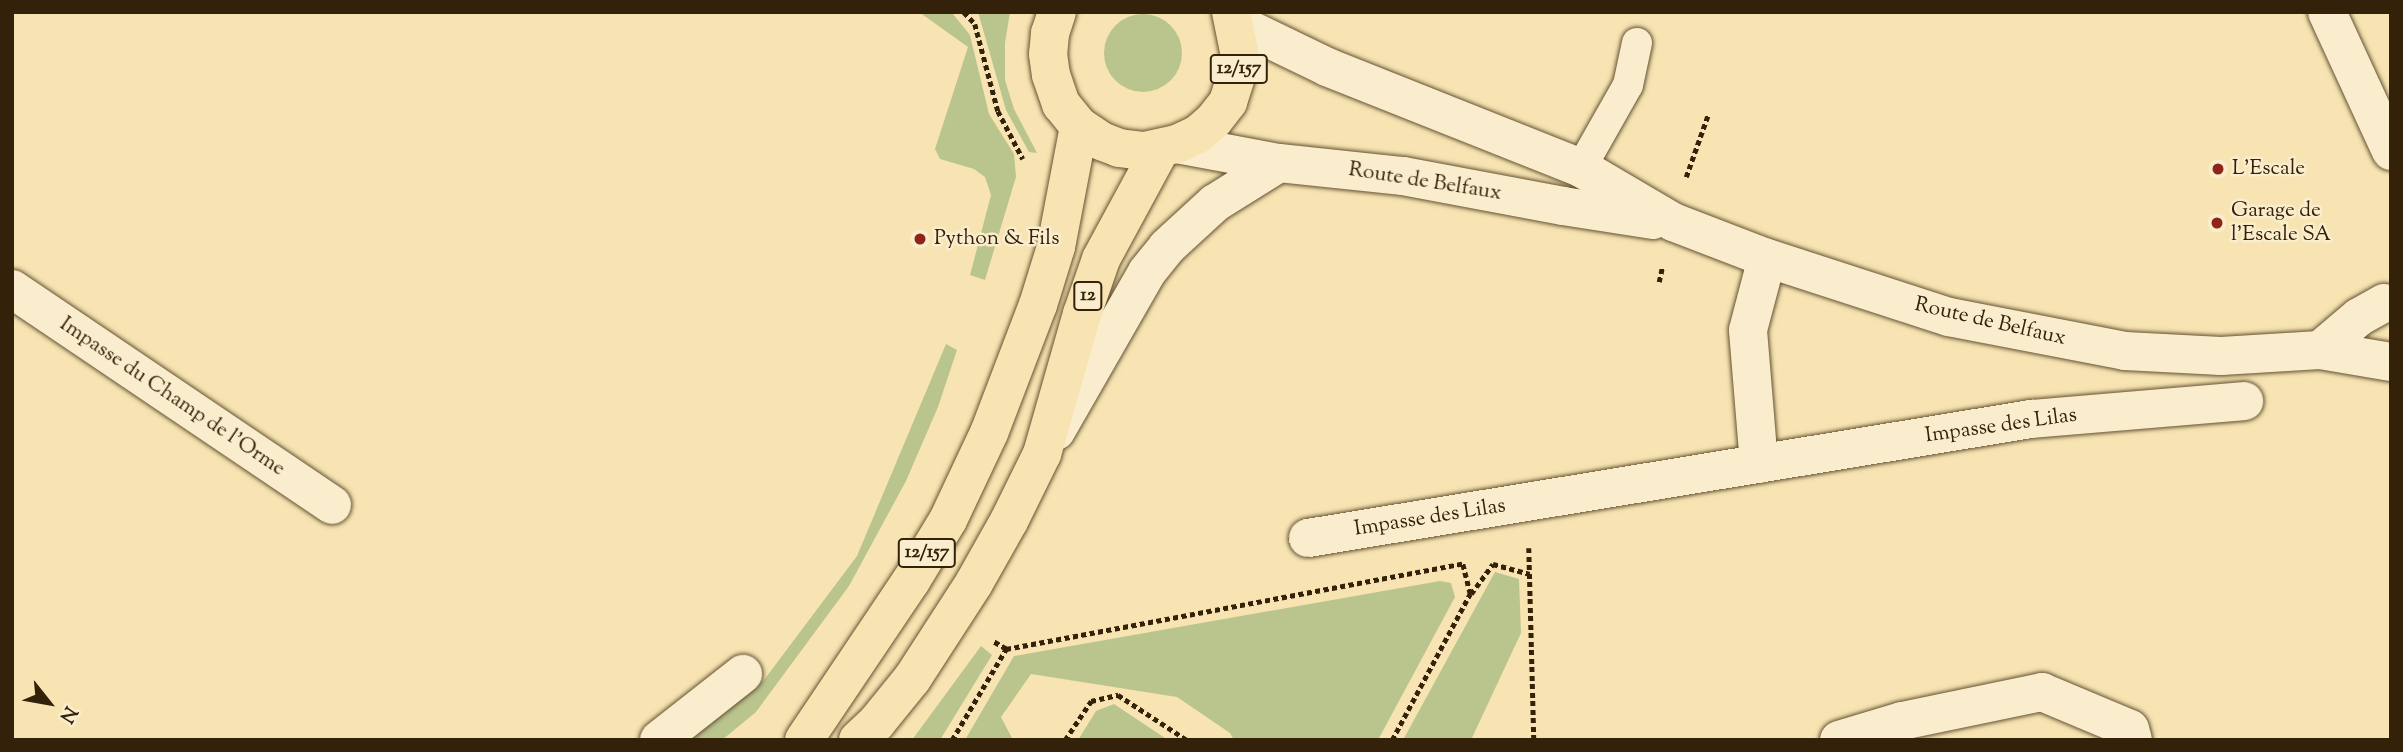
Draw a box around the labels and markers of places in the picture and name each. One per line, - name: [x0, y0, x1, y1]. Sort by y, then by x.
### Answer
- place label: L'Escale: [2232, 156, 2305, 182]
- marker: L'Escale: [2210, 161, 2226, 177]
- place label: Garage de l'Escale SA: [2231, 198, 2331, 248]
- marker: Garage de l'Escale SA: [2209, 215, 2225, 231]
- place label: Python & Fils: [934, 226, 1059, 252]
- marker: Python & Fils: [912, 231, 928, 247]

